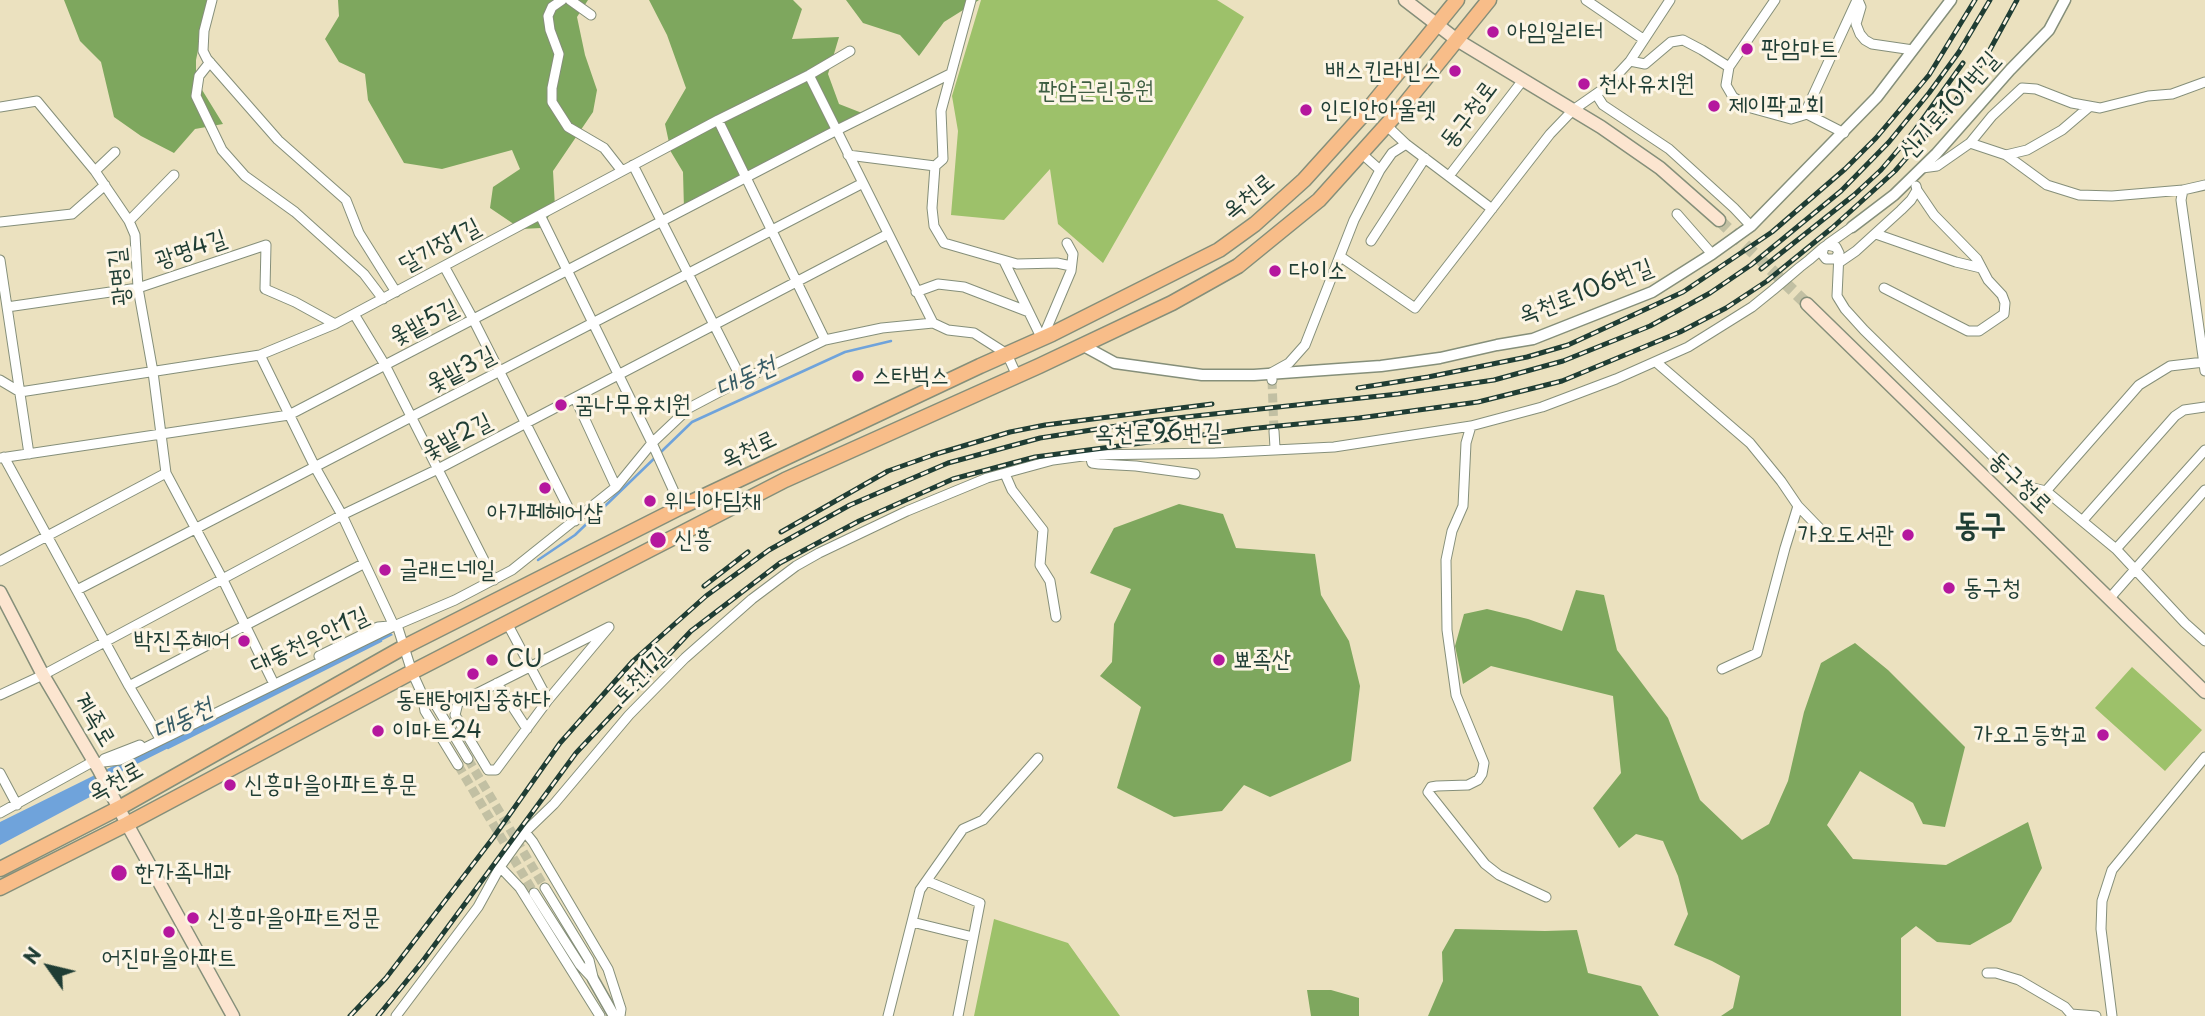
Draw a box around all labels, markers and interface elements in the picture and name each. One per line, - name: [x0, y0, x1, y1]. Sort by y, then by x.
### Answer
- place label: 아임일리터: [1507, 18, 1604, 46]
- marker: 아임일리터: [1485, 24, 1501, 40]
- place label: 판암마트: [1761, 35, 1838, 63]
- marker: 판암마트: [1739, 41, 1755, 57]
- street label: 신기로101번길: [1894, 46, 2006, 166]
- place label: 배스킨라빈스: [1325, 57, 1441, 85]
- marker: 배스킨라빈스: [1447, 63, 1463, 79]
- place label: 천사유치원: [1598, 70, 1695, 98]
- street label: 동구청로: [1434, 75, 1504, 155]
- marker: 천사유치원: [1576, 76, 1592, 92]
- park label: 판암근린공원: [1038, 77, 1154, 105]
- place label: 제이팍교회: [1728, 92, 1825, 120]
- place label: 인디안아울렛: [1320, 96, 1436, 124]
- marker: 제이팍교회: [1706, 98, 1722, 114]
- marker: 인디안아울렛: [1298, 102, 1314, 118]
- street label: 옥천로: [1217, 168, 1281, 226]
- street label: 달기장1길: [394, 213, 486, 279]
- street label: 광명4길: [151, 224, 231, 276]
- street label: 광명길: [103, 247, 137, 307]
- street label: 옥천로106번길: [1515, 253, 1657, 331]
- place label: 다이소: [1289, 257, 1347, 285]
- marker: 다이소: [1267, 263, 1283, 279]
- street label: 옻밭5길: [385, 294, 463, 352]
- street label: 옻밭3길: [422, 340, 500, 400]
- water label: 대동천: [711, 351, 781, 405]
- place label: 스타벅스: [872, 362, 949, 390]
- marker: 스타벅스: [850, 368, 866, 384]
- place label: 꿈나무유치원: [575, 391, 691, 419]
- marker: 꿈나무유치원: [553, 397, 569, 413]
- street label: 옻밭2길: [417, 407, 497, 467]
- street label: 옥천로96번길: [1094, 418, 1222, 450]
- street label: 옥천로: [717, 425, 781, 475]
- street label: 동구청로: [1982, 446, 2058, 520]
- marker: 아가페헤어샵: [537, 480, 553, 496]
- place label: 위니아딤채: [664, 487, 761, 515]
- marker: 위니아딤채: [642, 493, 658, 509]
- place label: 아가페헤어샵: [487, 499, 603, 527]
- district label: 동구: [1954, 507, 2006, 545]
- place label: 가오도서관: [1797, 521, 1894, 549]
- place label: 신흥: [674, 526, 713, 554]
- marker: 가오도서관: [1900, 527, 1916, 543]
- marker: 신흥: [648, 530, 668, 550]
- place label: 글래드네일: [399, 556, 496, 584]
- marker: 글래드네일: [377, 562, 393, 578]
- place label: 동구청: [1963, 574, 2021, 602]
- marker: 동구청: [1941, 580, 1957, 596]
- street label: 대동천우안1길: [247, 601, 373, 681]
- place label: 박진주헤어: [133, 627, 230, 655]
- marker: 박진주헤어: [236, 633, 252, 649]
- street label: 토천1길: [607, 642, 675, 710]
- place label: CU: [506, 646, 543, 674]
- place label: 뾰족산: [1233, 646, 1291, 674]
- marker: CU: [484, 652, 500, 668]
- marker: 뾰족산: [1211, 652, 1227, 668]
- marker: 동태탕에집중하다: [465, 666, 481, 682]
- place label: 동태탕에집중하다: [396, 686, 550, 714]
- street label: 계족로: [67, 688, 121, 752]
- water label: 대동천: [148, 692, 218, 748]
- place label: 이마트24: [392, 717, 482, 745]
- place label: 가오고등학교: [1973, 721, 2089, 749]
- marker: 이마트24: [370, 723, 386, 739]
- marker: 가오고등학교: [2095, 727, 2111, 743]
- street label: 옥천로: [84, 755, 148, 809]
- place label: 신흥마을아파트후문: [244, 771, 418, 799]
- marker: 신흥마을아파트후문: [222, 777, 238, 793]
- place label: 한가족내과: [135, 859, 232, 887]
- marker: 한가족내과: [109, 863, 129, 883]
- place label: 신흥마을아파트정문: [207, 904, 381, 932]
- marker: 신흥마을아파트정문: [185, 910, 201, 926]
- marker: 어진마을아파트: [161, 924, 177, 940]
- north arrow: [14, 932, 84, 1002]
- text: N: [16, 941, 47, 969]
- place label: 어진마을아파트: [101, 944, 237, 972]

